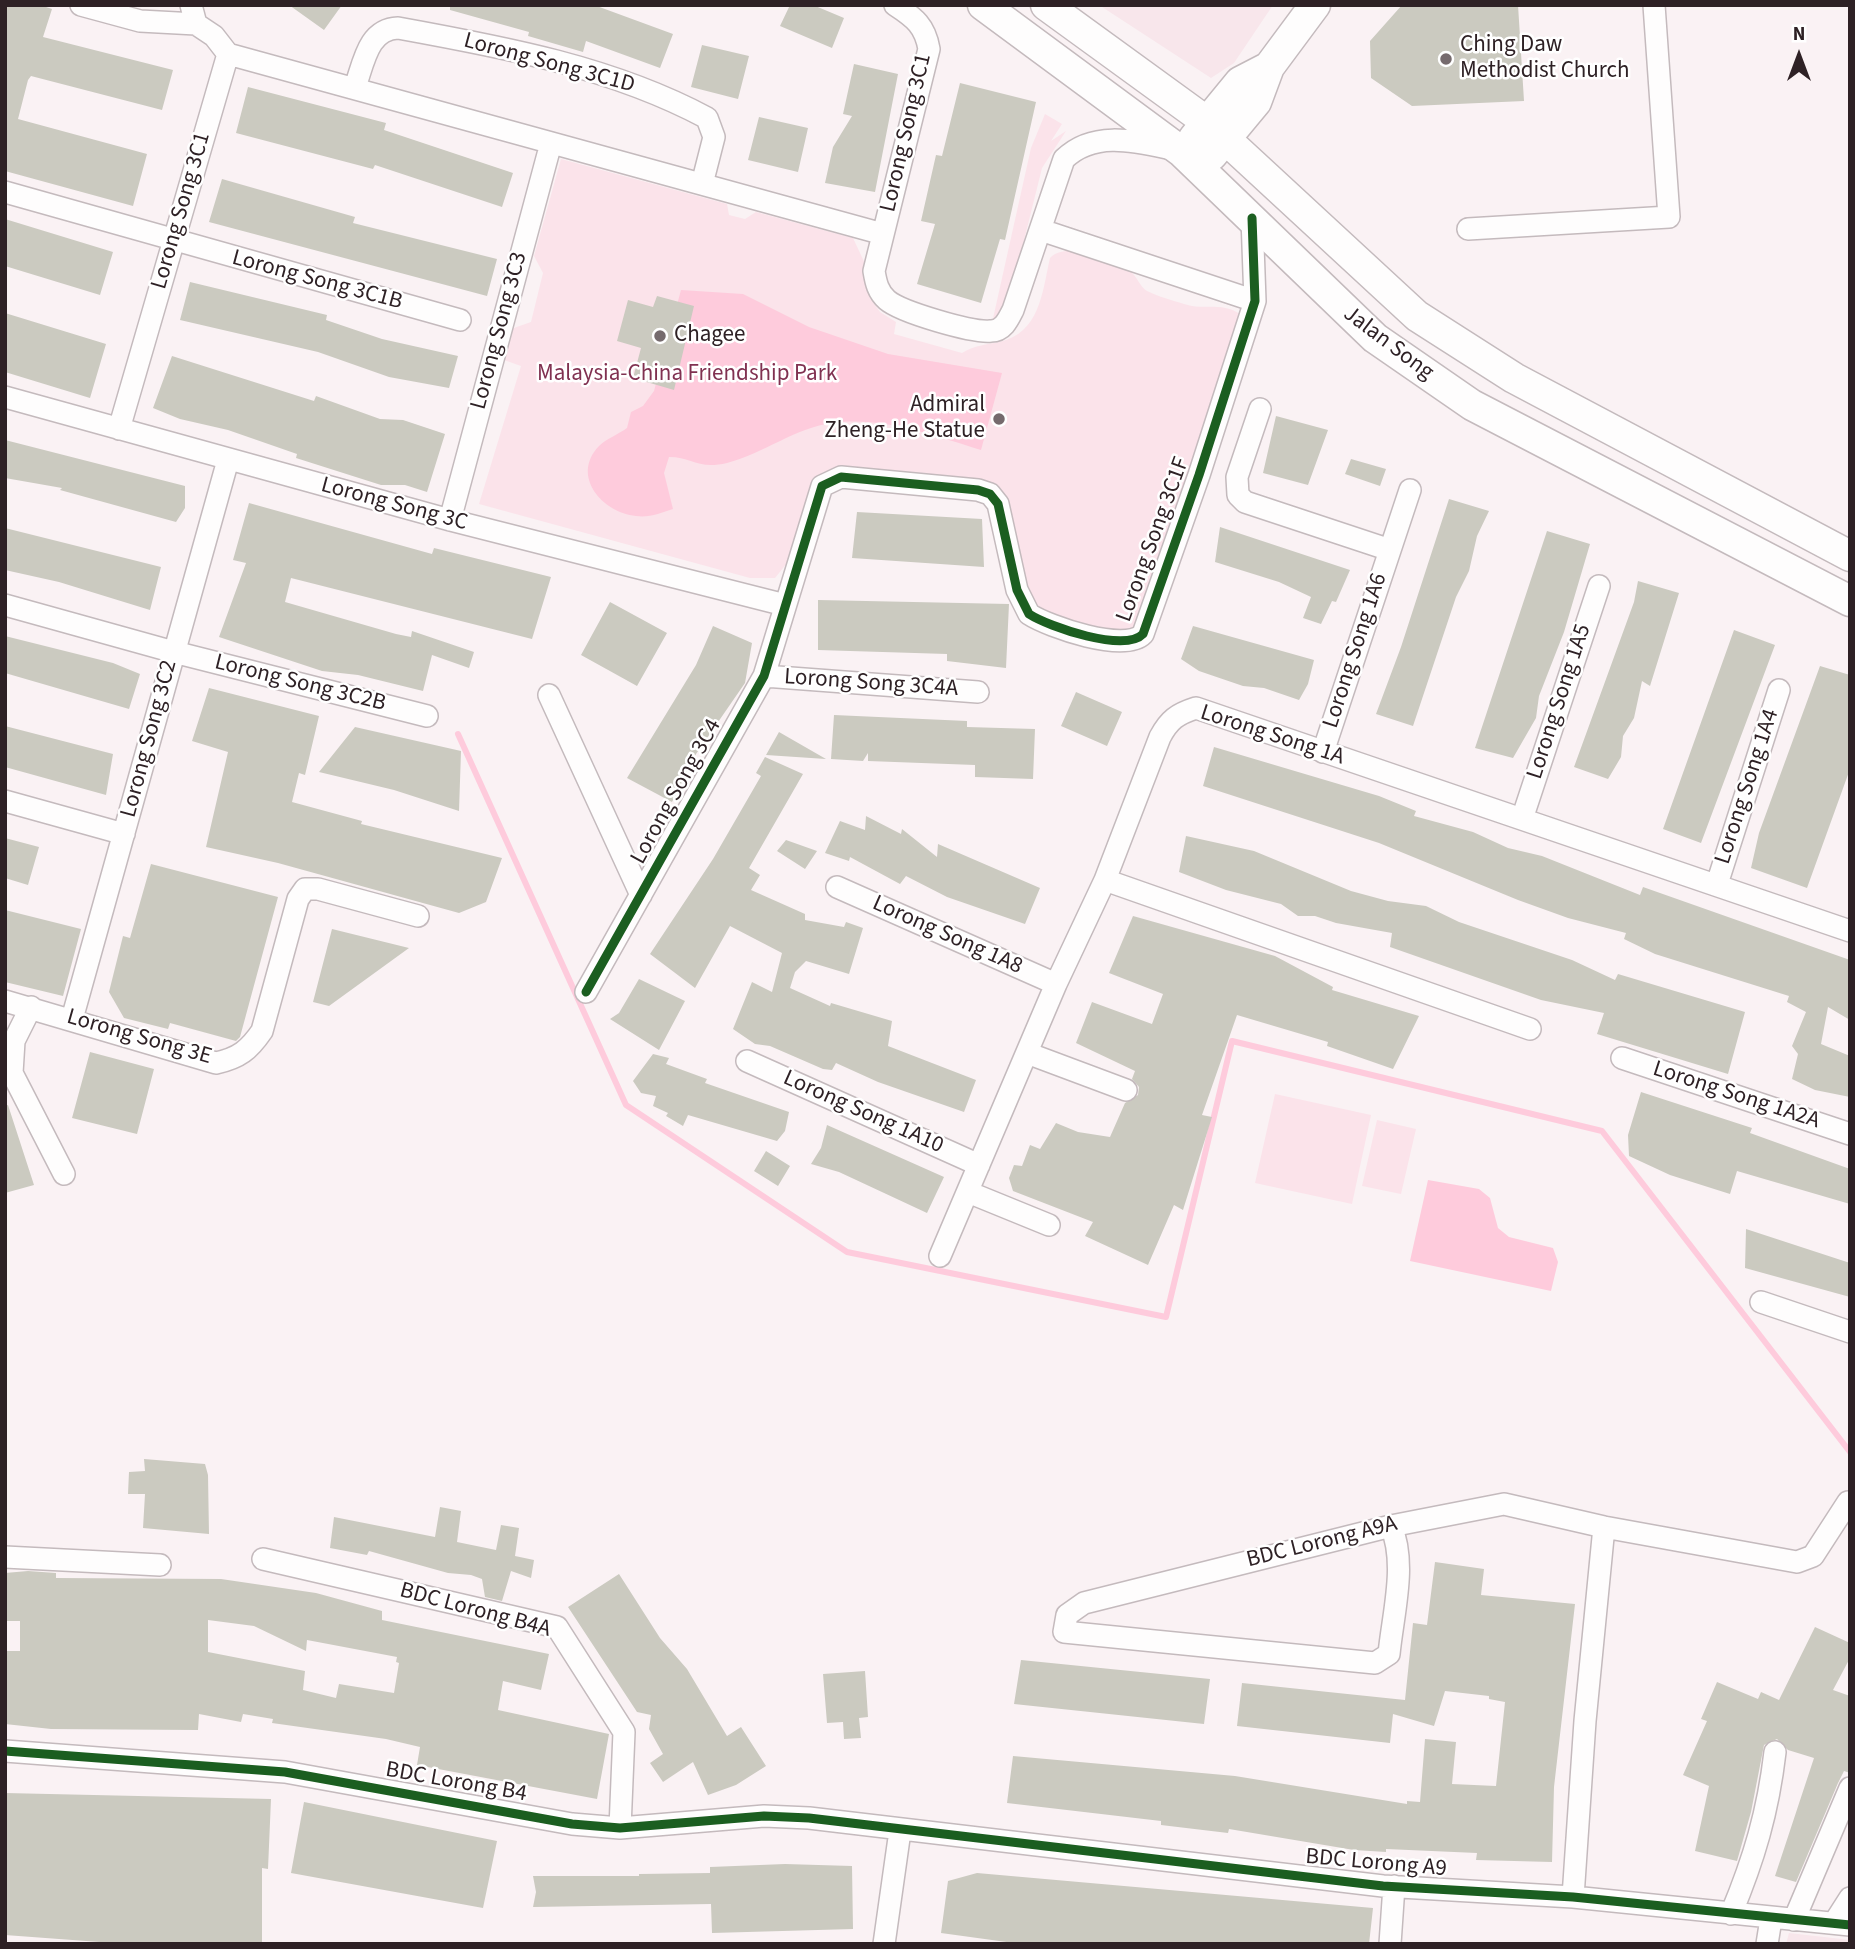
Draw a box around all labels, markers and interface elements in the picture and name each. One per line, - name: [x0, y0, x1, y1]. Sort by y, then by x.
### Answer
- north arrow: [1764, 21, 1834, 91]
- text: N: [1793, 21, 1805, 48]
- street label: Lorong Song 3C1D: [460, 28, 638, 100]
- place label: Ching Daw Methodist Church: [1460, 32, 1630, 86]
- street label: Lorong Song 3C1: [875, 51, 939, 215]
- marker: Ching Daw Methodist Church: [1438, 51, 1454, 67]
- street label: Lorong Song 3C1: [146, 129, 218, 293]
- street label: Lorong Song 3C1B: [229, 245, 405, 317]
- street label: Lorong Song 3C3: [466, 249, 534, 413]
- street label: Jalan Song: [1337, 301, 1439, 387]
- place label: Chagee: [674, 322, 745, 350]
- marker: Chagee: [652, 328, 668, 344]
- park label: Malaysia-China Friendship Park: [537, 361, 837, 389]
- place label: Admiral Zheng-He Statue: [824, 392, 985, 446]
- marker: Admiral Zheng-He Statue: [991, 411, 1007, 427]
- street label: Lorong Song 3C1F: [1111, 454, 1197, 626]
- street label: Lorong Song 3C: [318, 472, 470, 538]
- street label: Lorong Song 1A6: [1318, 570, 1394, 732]
- street label: Lorong Song 1A5: [1522, 621, 1598, 783]
- street label: Lorong Song 3C2B: [212, 649, 388, 719]
- street label: Lorong Song 3C2: [116, 657, 184, 821]
- street label: Lorong Song 3C4A: [783, 664, 959, 704]
- street label: Lorong Song 1A: [1197, 700, 1347, 772]
- street label: Lorong Song 1A4: [1710, 706, 1786, 868]
- street label: Lorong Song 3C4: [626, 715, 728, 869]
- street label: Lorong Song 1A8: [868, 891, 1026, 981]
- street label: Lorong Song 3E: [63, 1004, 215, 1072]
- street label: Lorong Song 1A2A: [1649, 1056, 1823, 1136]
- street label: Lorong Song 1A10: [779, 1065, 947, 1161]
- street label: BDC Lorong A9A: [1244, 1511, 1400, 1575]
- street label: BDC Lorong B4A: [396, 1578, 554, 1644]
- street label: BDC Lorong B4: [383, 1757, 529, 1809]
- street label: BDC Lorong A9: [1304, 1844, 1448, 1884]

